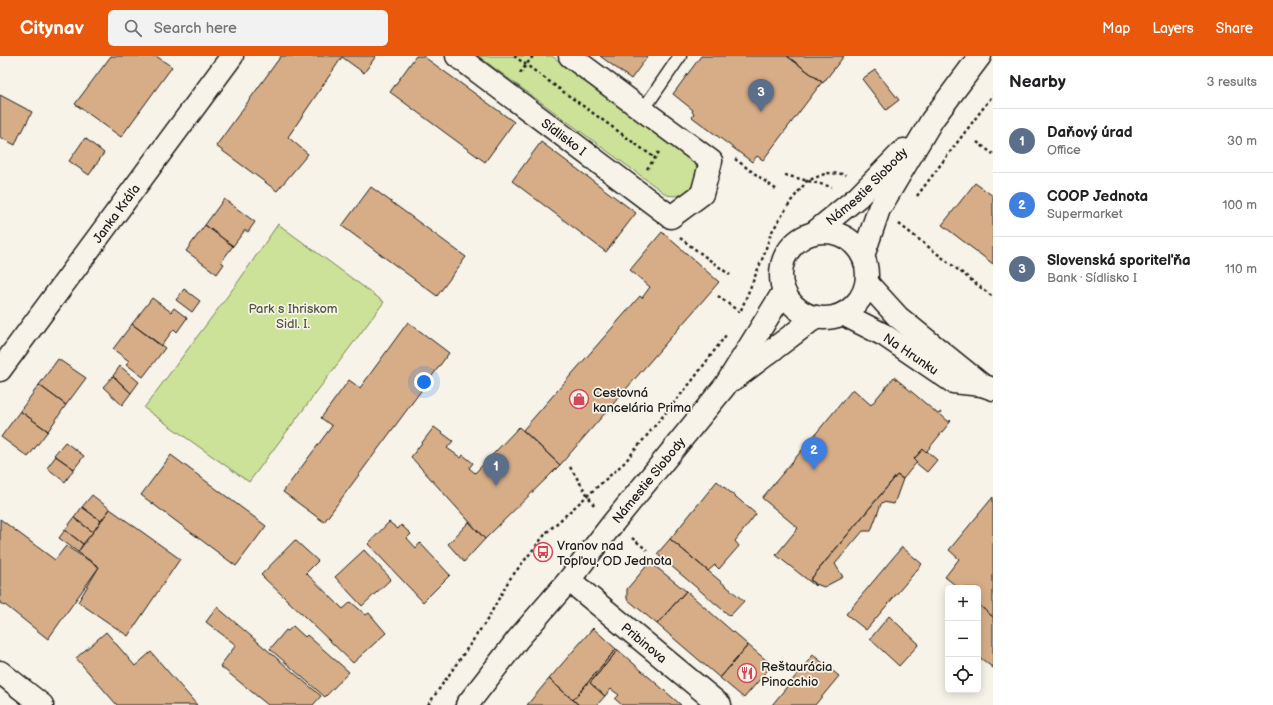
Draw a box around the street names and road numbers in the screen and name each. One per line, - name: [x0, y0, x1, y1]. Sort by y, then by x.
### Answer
- street label: Sídlisko I: [538, 115, 589, 159]
- street label: Námestie Slobody: [823, 144, 911, 229]
- street label: Janka Kráľa: [90, 181, 144, 246]
- street label: Na Hrunku: [880, 330, 941, 379]
- street label: Námestie Slobody: [609, 434, 689, 527]
- street label: Pribinova: [618, 620, 670, 667]

